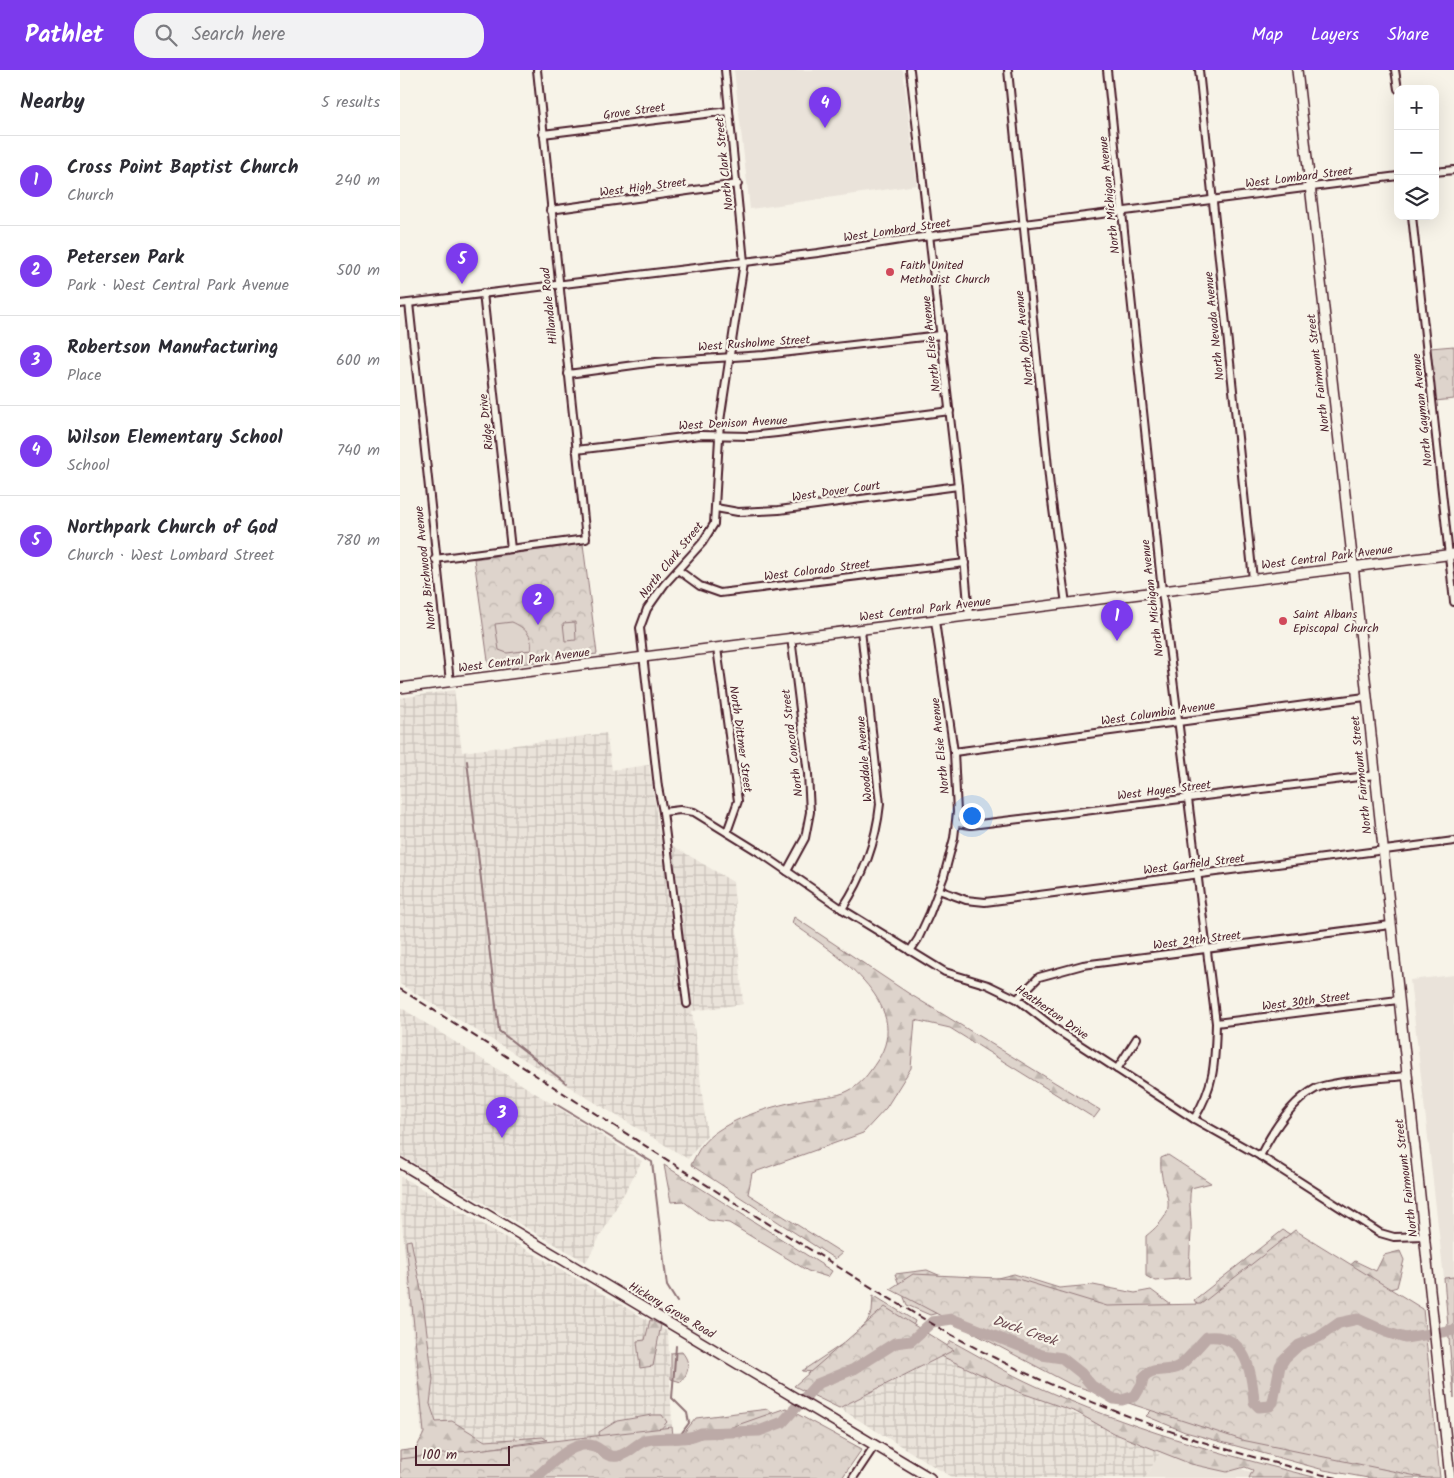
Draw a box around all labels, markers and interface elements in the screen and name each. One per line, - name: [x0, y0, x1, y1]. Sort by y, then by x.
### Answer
- search box: [134, 13, 484, 58]
- text: Pathlet: [25, 16, 104, 55]
- text: Search here: [192, 20, 285, 50]
- icon: search: [152, 21, 180, 49]
- text: Map: [1252, 21, 1283, 50]
- text: Layers: [1311, 21, 1359, 50]
- text: Share: [1387, 21, 1429, 50]
- map controls: [1394, 85, 1439, 220]
- button: +: [1394, 85, 1439, 130]
- text: Nearby: [20, 86, 85, 119]
- pin: 4: [809, 87, 841, 128]
- text: 5 results: [321, 90, 380, 115]
- street label: Grove Street: [602, 98, 667, 125]
- street label: North Clark Street: [710, 116, 739, 212]
- button: −: [1394, 130, 1439, 175]
- street label: North Michigan Avenue: [1094, 135, 1125, 255]
- text: Cross Point Baptist Church: [67, 153, 298, 183]
- street label: West Lombard Street: [1244, 161, 1354, 194]
- text: 1: [34, 168, 38, 193]
- text: 240 m: [335, 168, 380, 193]
- street label: West High Street: [598, 173, 688, 202]
- button: layers: [1394, 175, 1439, 220]
- text: Church: [67, 183, 114, 208]
- street label: West Lombard Street: [842, 214, 952, 247]
- text: Petersen Park: [67, 243, 184, 273]
- pin: 5: [446, 243, 478, 284]
- place label: Faith United Methodist Church: [900, 256, 990, 289]
- text: 2: [31, 258, 41, 283]
- text: 500 m: [336, 258, 380, 283]
- street label: Hillandale Road: [536, 265, 563, 346]
- marker: Faith United Methodist Church: [884, 266, 896, 278]
- street label: North Nevada Avenue: [1199, 270, 1230, 381]
- text: Park · West Central Park Avenue: [67, 273, 289, 298]
- street label: North Ohio Avenue: [1010, 289, 1039, 387]
- street label: North Elsie Avenue: [917, 294, 946, 393]
- street label: North Fairmount Street: [1302, 312, 1335, 433]
- street label: West Rusholme Street: [697, 330, 811, 357]
- text: Robertson Manufacturing: [67, 333, 278, 363]
- text: 3: [32, 348, 40, 373]
- text: 600 m: [336, 348, 380, 373]
- street label: North Gayman Avenue: [1407, 352, 1438, 467]
- text: Place: [67, 363, 101, 388]
- street label: Ridge Drive: [474, 392, 499, 451]
- street label: West Denison Avenue: [678, 411, 788, 436]
- text: Wilson Elementary School: [67, 423, 283, 453]
- text: 4: [32, 438, 40, 463]
- text: 740 m: [337, 438, 380, 463]
- text: School: [67, 453, 110, 478]
- street label: West Dover Court: [791, 476, 882, 507]
- street label: North Birchwood Avenue: [409, 504, 441, 631]
- text: Northpark Church of God: [67, 513, 278, 543]
- street label: North Clark Street: [634, 518, 709, 603]
- text: 5: [32, 528, 40, 553]
- text: 780 m: [336, 528, 380, 553]
- street label: North Michigan Avenue: [1136, 538, 1169, 658]
- street label: West Central Park Avenue: [1260, 540, 1394, 575]
- text: Church · West Lombard Street: [67, 543, 275, 568]
- street label: West Colorado Street: [763, 555, 871, 586]
- pin: 2: [522, 584, 554, 625]
- street label: West Central Park Avenue: [858, 592, 992, 627]
- pin: 1: [1101, 600, 1133, 641]
- place label: Saint Albans Episcopal Church: [1293, 605, 1379, 638]
- marker: Saint Albans Episcopal Church: [1277, 615, 1289, 627]
- street label: West Central Park Avenue: [457, 643, 591, 678]
- street label: North Dittmer Street: [724, 685, 757, 794]
- street label: North Concord Street: [776, 688, 809, 798]
- street label: North Elsie Avenue: [926, 696, 955, 795]
- street label: West Columbia Avenue: [1100, 696, 1217, 731]
- street label: North Fairmount Street: [1346, 714, 1377, 835]
- street label: Wooddale Avenue: [851, 715, 878, 803]
- street label: West Hayes Street: [1116, 775, 1212, 806]
- your location: [959, 803, 985, 829]
- street label: West Garfield Street: [1142, 849, 1246, 880]
- street label: West 29th Street: [1152, 926, 1242, 955]
- street label: Heatherton Drive: [1011, 980, 1093, 1045]
- street label: West 30th Street: [1261, 987, 1352, 1016]
- pin: 3: [486, 1097, 518, 1138]
- street label: North Fairmount Street: [1390, 1117, 1423, 1238]
- street label: Hickory Grove Road: [625, 1277, 719, 1344]
- water label: Duck Creek: [990, 1310, 1062, 1353]
- scale bar: [415, 1443, 510, 1466]
- text: 100 m: [422, 1444, 457, 1466]

